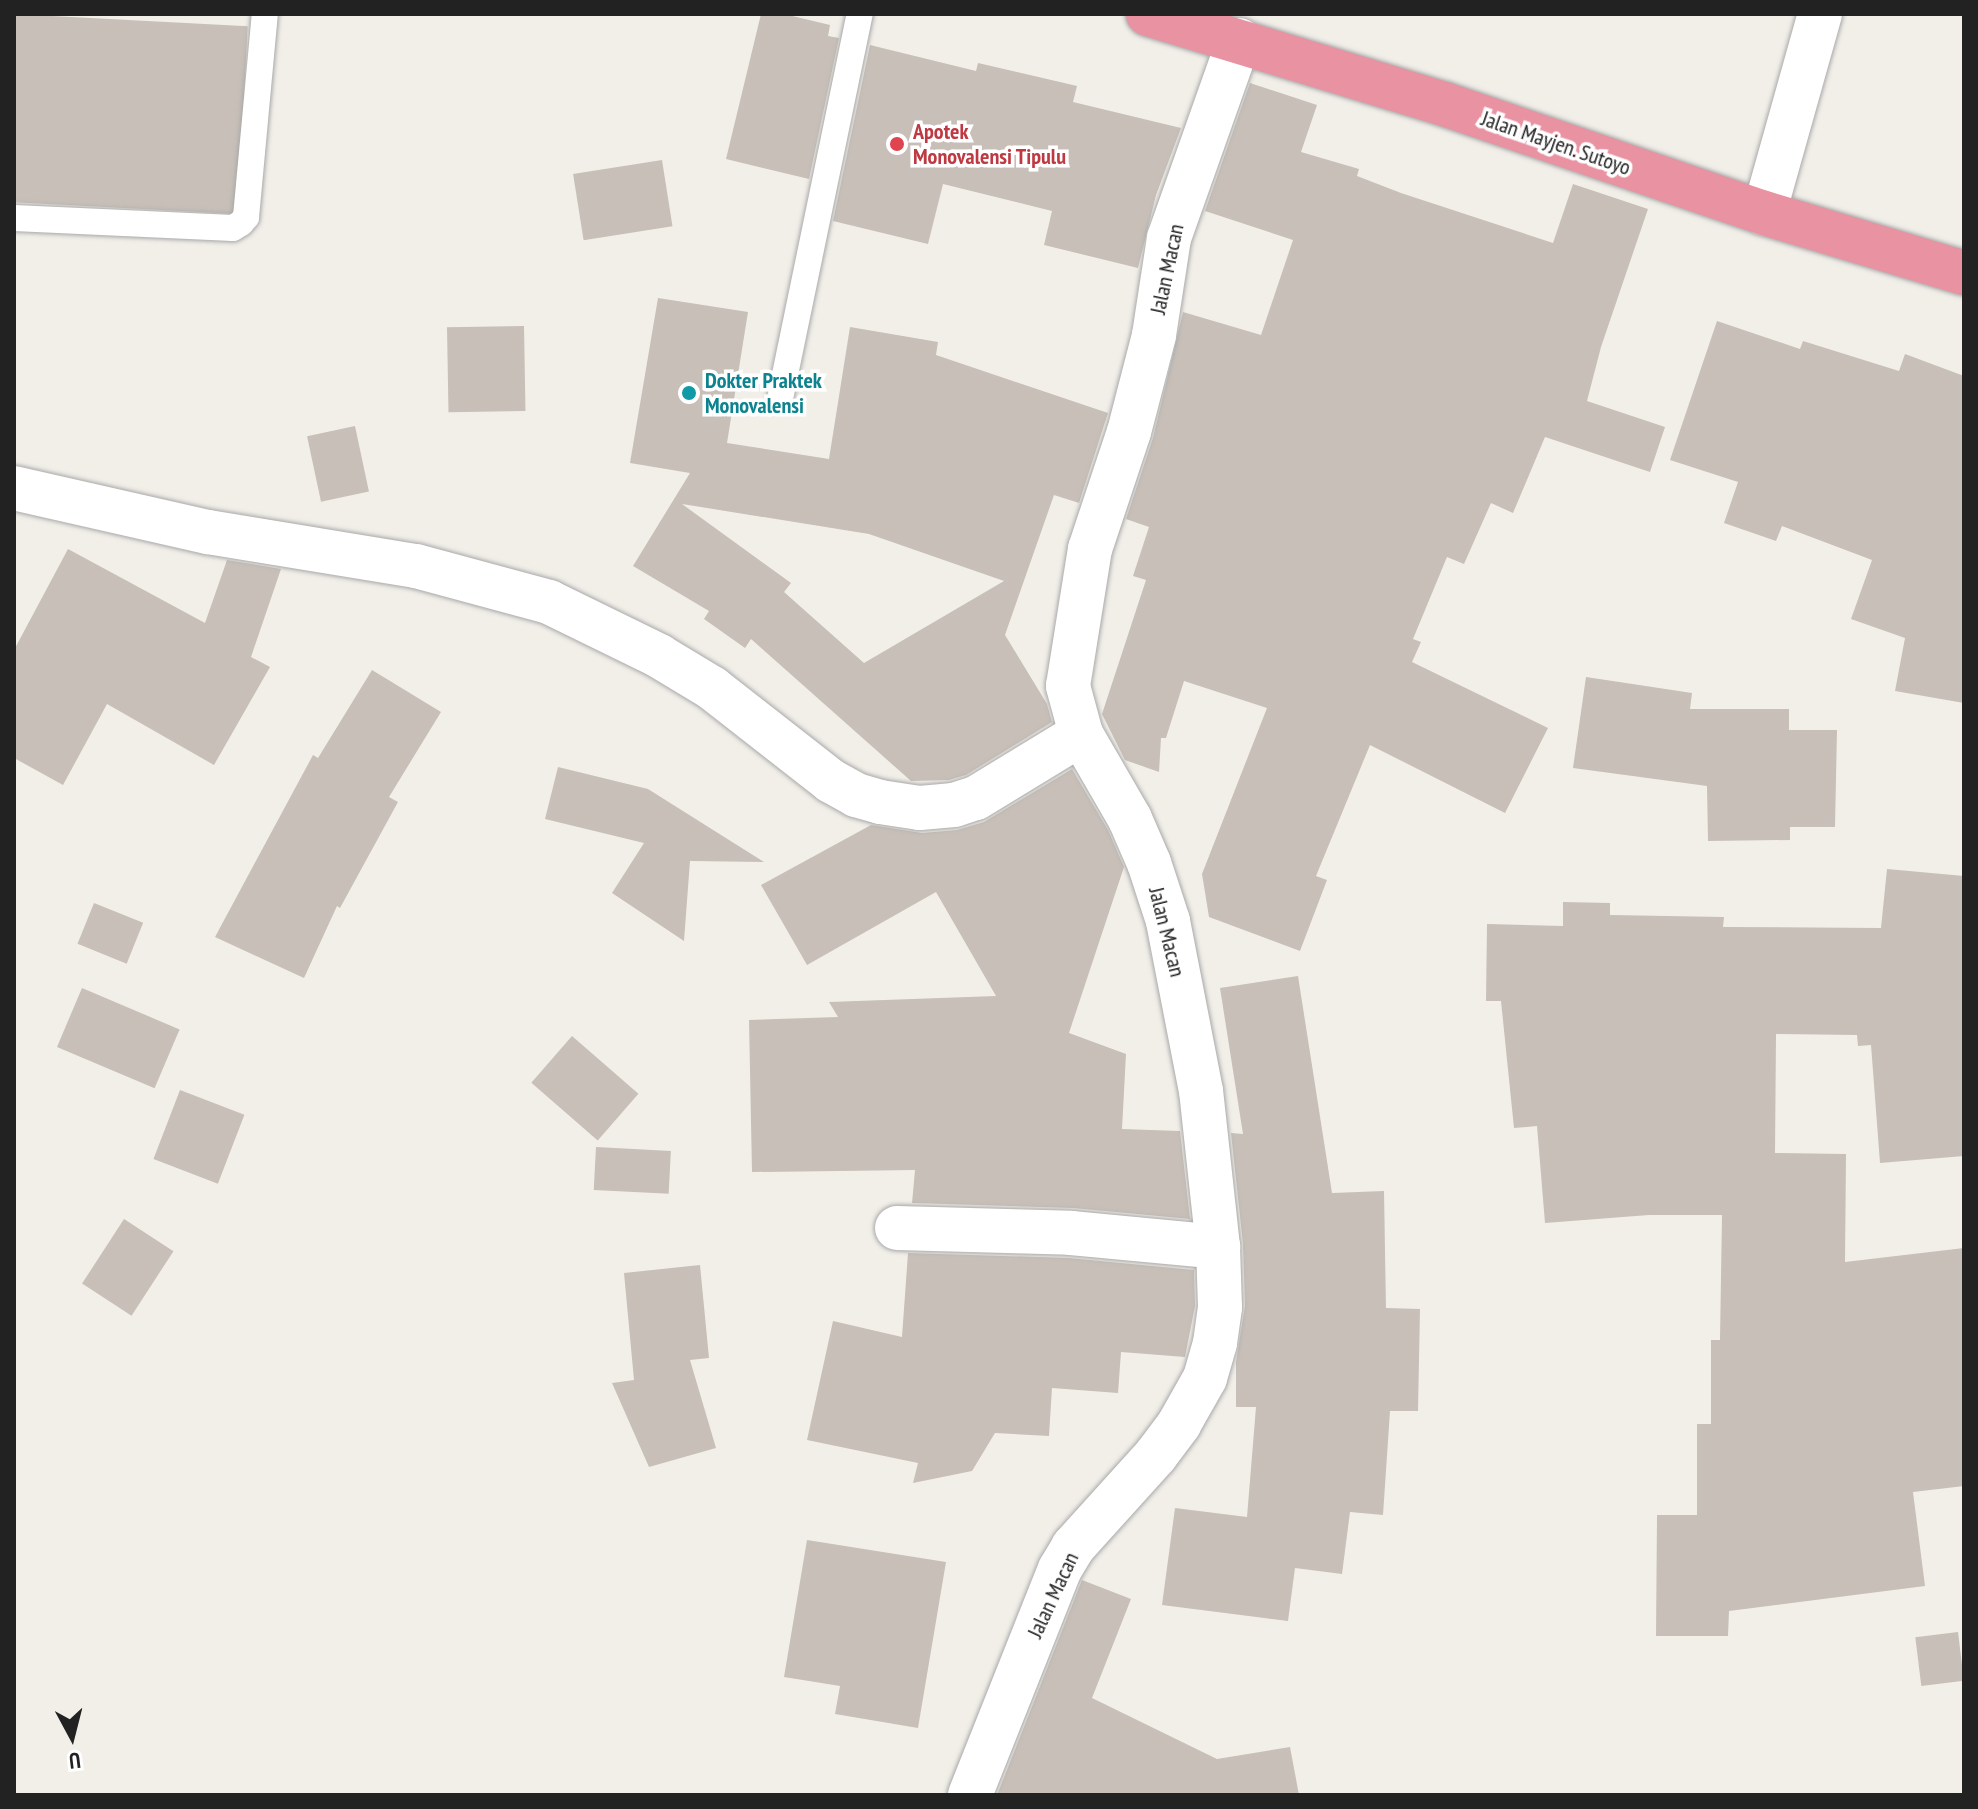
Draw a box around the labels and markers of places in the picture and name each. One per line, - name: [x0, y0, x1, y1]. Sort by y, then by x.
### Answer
- place label: Apotek Monovalensi Tipulu: [913, 118, 1067, 170]
- marker: Apotek Monovalensi Tipulu: [888, 135, 906, 153]
- place label: Dokter Praktek Monovalensi: [705, 367, 822, 418]
- marker: Dokter Praktek Monovalensi: [680, 384, 698, 402]

